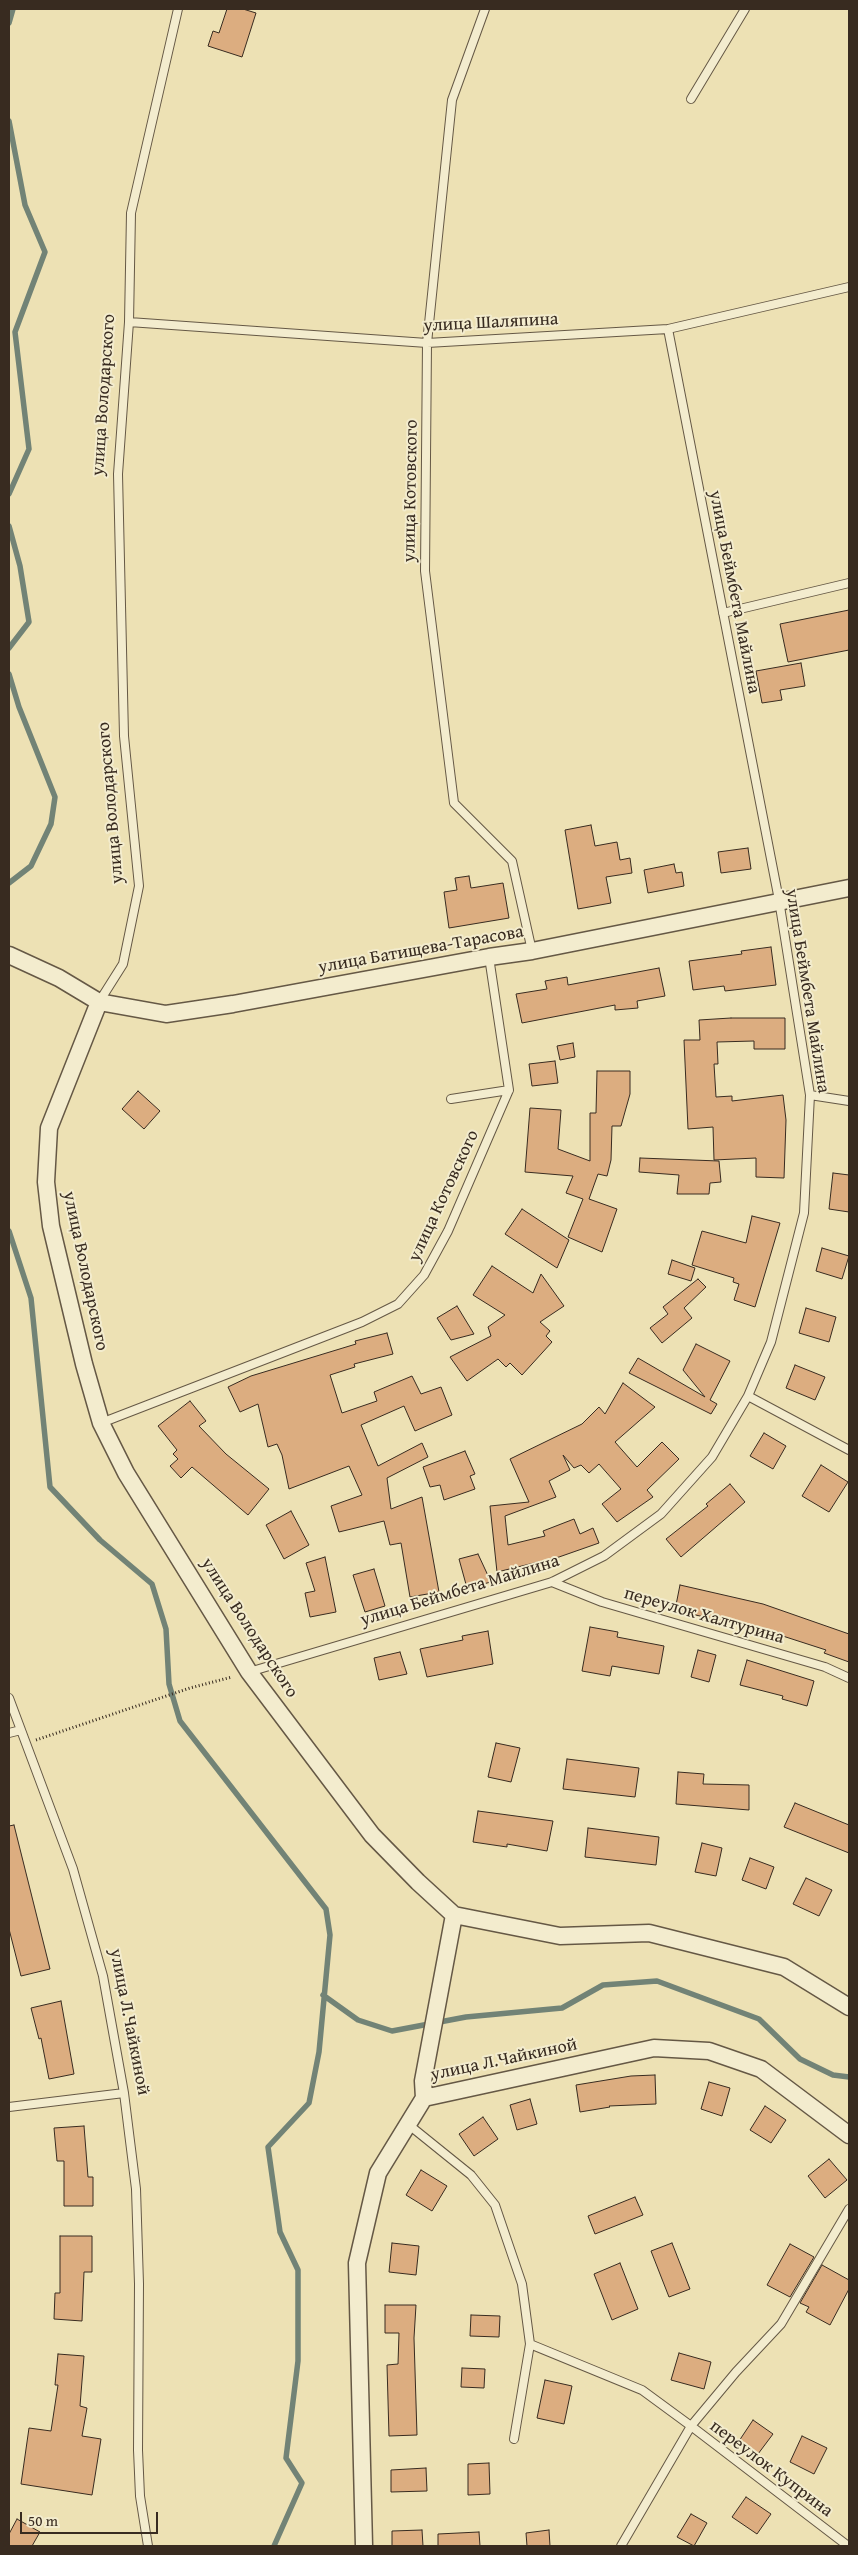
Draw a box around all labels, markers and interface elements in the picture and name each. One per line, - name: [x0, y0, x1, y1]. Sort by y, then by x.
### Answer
- street label: улица Шаляпина: [423, 309, 559, 337]
- street label: улица Володарского: [88, 313, 120, 477]
- street label: улица Котовского: [399, 419, 423, 563]
- street label: улица Беймбета Майлина: [704, 488, 764, 696]
- street label: улица Володарского: [93, 721, 129, 885]
- street label: улица Беймбета Майлина: [780, 887, 834, 1095]
- street label: улица Батищева-Тарасова: [317, 921, 525, 979]
- street label: улица Котовского: [404, 1127, 484, 1265]
- street label: улица Володарского: [58, 1189, 112, 1353]
- street label: улица Беймбета Майлина: [358, 1550, 562, 1632]
- street label: улица Володарского: [196, 1554, 302, 1702]
- street label: переулок Халтурина: [622, 1583, 786, 1649]
- street label: улица Л.Чайкиной: [104, 1947, 154, 2097]
- street label: улица Л.Чайкиной: [429, 2034, 579, 2086]
- street label: переулок Куприна: [705, 2416, 837, 2522]
- scale bar: [22, 2502, 160, 2534]
- text: 50 m: [28, 2510, 58, 2531]

